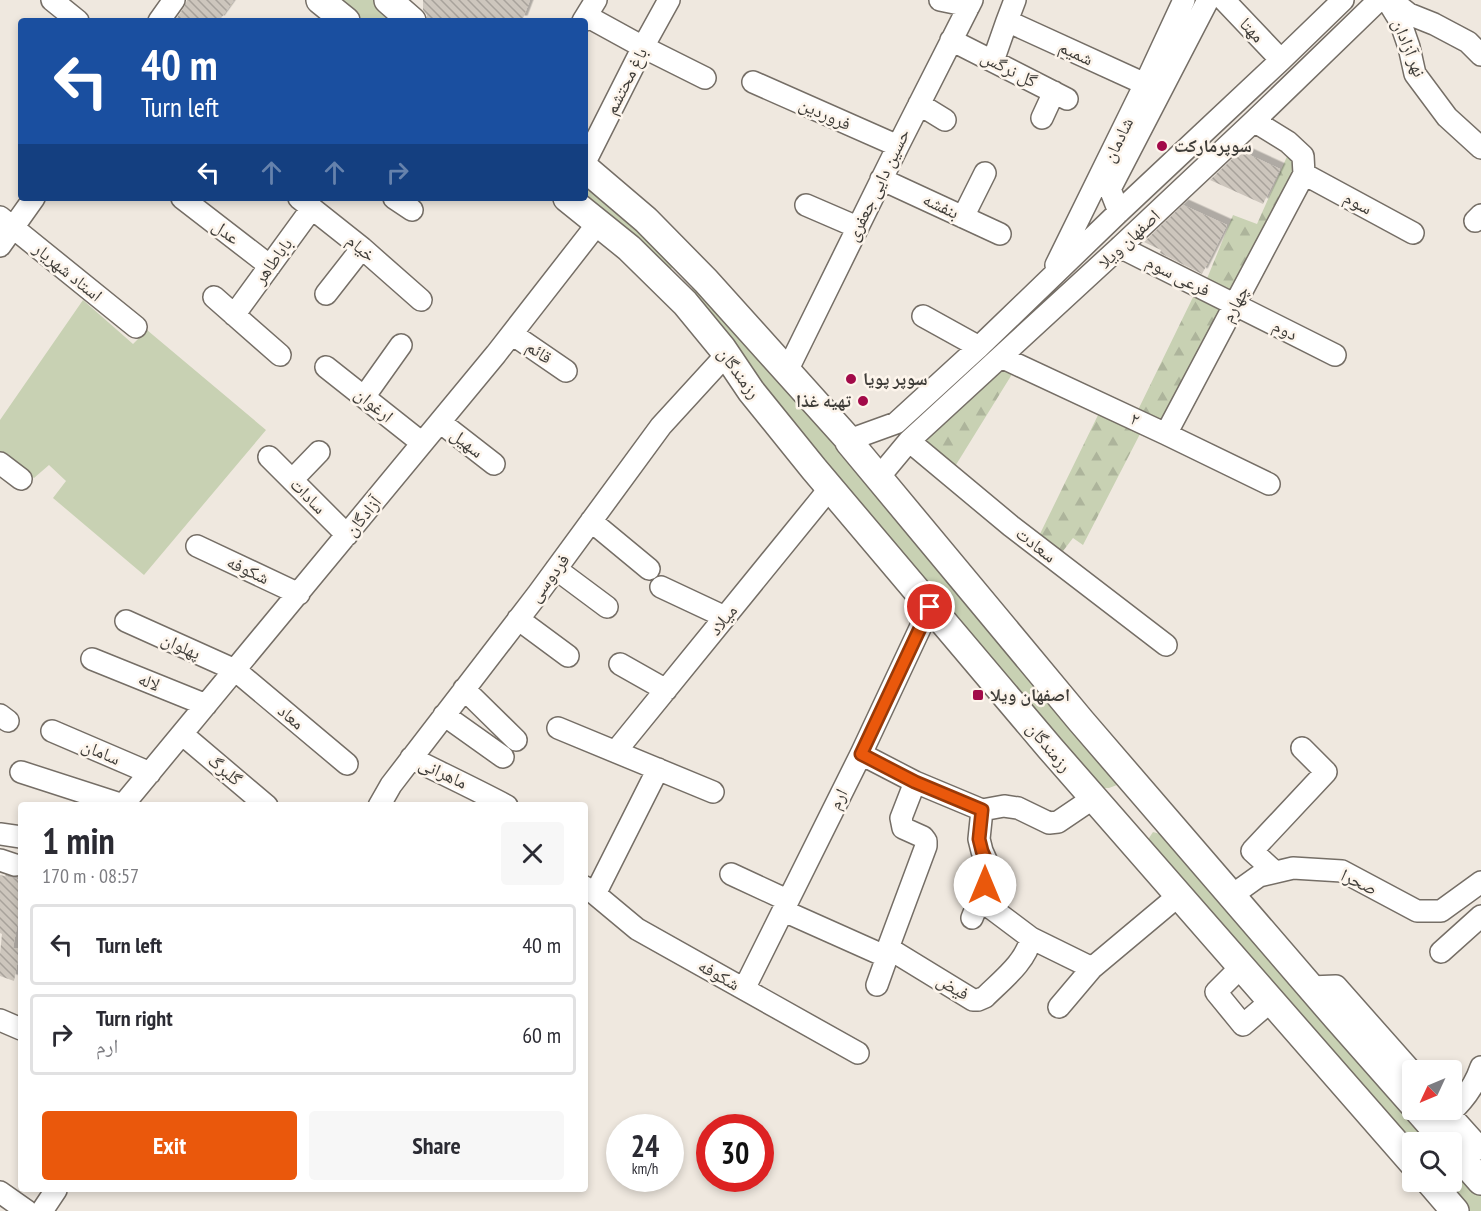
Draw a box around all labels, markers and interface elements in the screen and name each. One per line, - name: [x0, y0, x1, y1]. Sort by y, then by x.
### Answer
- street label: مهتا: [1235, 12, 1270, 47]
- street label: نهر آزادان: [1387, 15, 1432, 80]
- street label: شمیم: [1055, 35, 1097, 71]
- text: 40 m: [141, 37, 218, 92]
- icon: left: [42, 42, 120, 120]
- street label: باغ محتشم: [599, 43, 653, 119]
- street label: گل نرگس: [977, 45, 1042, 93]
- text: Turn left: [141, 90, 219, 124]
- street label: فروردین: [796, 92, 855, 135]
- street label: شادمان: [1097, 114, 1138, 166]
- street label: حسین دایی جعفری: [840, 125, 915, 245]
- place label: سوپرمارکت: [1174, 134, 1252, 157]
- marker: سوپرمارکت: [1155, 139, 1169, 153]
- icon: left: [192, 156, 225, 189]
- icon: ahead: [255, 156, 288, 189]
- icon: ahead: [318, 156, 351, 189]
- icon: right: [381, 156, 414, 189]
- street label: سوم: [1340, 186, 1376, 220]
- street label: بنفشه: [919, 187, 963, 224]
- street label: اصفهان ویلا: [1093, 204, 1165, 273]
- street label: عدل: [208, 214, 245, 249]
- street label: خیام: [341, 229, 381, 267]
- street label: باباطاهر: [247, 233, 297, 289]
- street label: استاد شهریار: [28, 236, 107, 306]
- street label: فرعی سوم: [1142, 250, 1214, 302]
- street label: چهارم: [1215, 281, 1255, 327]
- street label: دوم: [1269, 314, 1301, 346]
- street label: قائم: [521, 335, 557, 369]
- street label: رزمندگان: [713, 342, 766, 403]
- place label: سوپر پویا: [863, 367, 928, 390]
- marker: سوپر پویا: [844, 372, 858, 386]
- street label: ارغوان: [350, 382, 398, 427]
- place label: تهیه غذا: [796, 389, 851, 412]
- marker: تهیه غذا: [856, 394, 870, 408]
- street label: ۲: [1127, 406, 1144, 431]
- street label: سهیل: [446, 423, 489, 463]
- street label: سادات: [285, 473, 331, 519]
- street label: آزادگان: [339, 490, 386, 541]
- street label: سعادت: [1011, 522, 1061, 568]
- street label: فردوسی: [523, 549, 574, 607]
- street label: شکوفه: [223, 550, 273, 589]
- pin: [904, 581, 955, 632]
- icon: arrive: [913, 590, 946, 623]
- street label: میلاد: [703, 600, 742, 640]
- street label: پهلوان: [158, 627, 204, 664]
- street label: لاله: [135, 667, 163, 696]
- place label: اصفهان ویلا: [990, 683, 1070, 706]
- marker: اصفهان ویلا: [971, 688, 985, 702]
- street label: معاد: [273, 699, 309, 734]
- street label: رزمندگان: [1022, 717, 1077, 777]
- street label: سامان: [78, 733, 124, 770]
- street label: گلبرگ: [204, 749, 247, 791]
- street label: ماهرانی: [415, 751, 471, 794]
- street label: ارم: [823, 785, 853, 813]
- text: 1 min: [42, 817, 115, 864]
- button: close: [501, 822, 564, 885]
- position arrow: [953, 853, 1017, 917]
- text: 170 m · 08:57: [42, 863, 139, 889]
- street label: صحرا: [1337, 863, 1381, 900]
- icon: left: [45, 928, 78, 961]
- text: Turn left: [96, 931, 162, 959]
- text: 40 m: [522, 931, 561, 959]
- street label: شکوفه: [694, 954, 744, 996]
- street label: فیض: [933, 968, 974, 1005]
- text: Turn right: [96, 1004, 173, 1032]
- icon: right: [45, 1018, 78, 1051]
- text: 60 m: [522, 1021, 561, 1049]
- text: ارم: [96, 1033, 118, 1059]
- north arrow: [1402, 1060, 1462, 1120]
- map controls: [1402, 1060, 1462, 1192]
- button: Exit: [42, 1111, 297, 1180]
- button: Share: [309, 1111, 564, 1180]
- speed limit sign: 30: [696, 1114, 774, 1192]
- text: 24: [631, 1126, 659, 1165]
- button: search: [1402, 1132, 1462, 1192]
- text: km/h: [632, 1159, 658, 1178]

